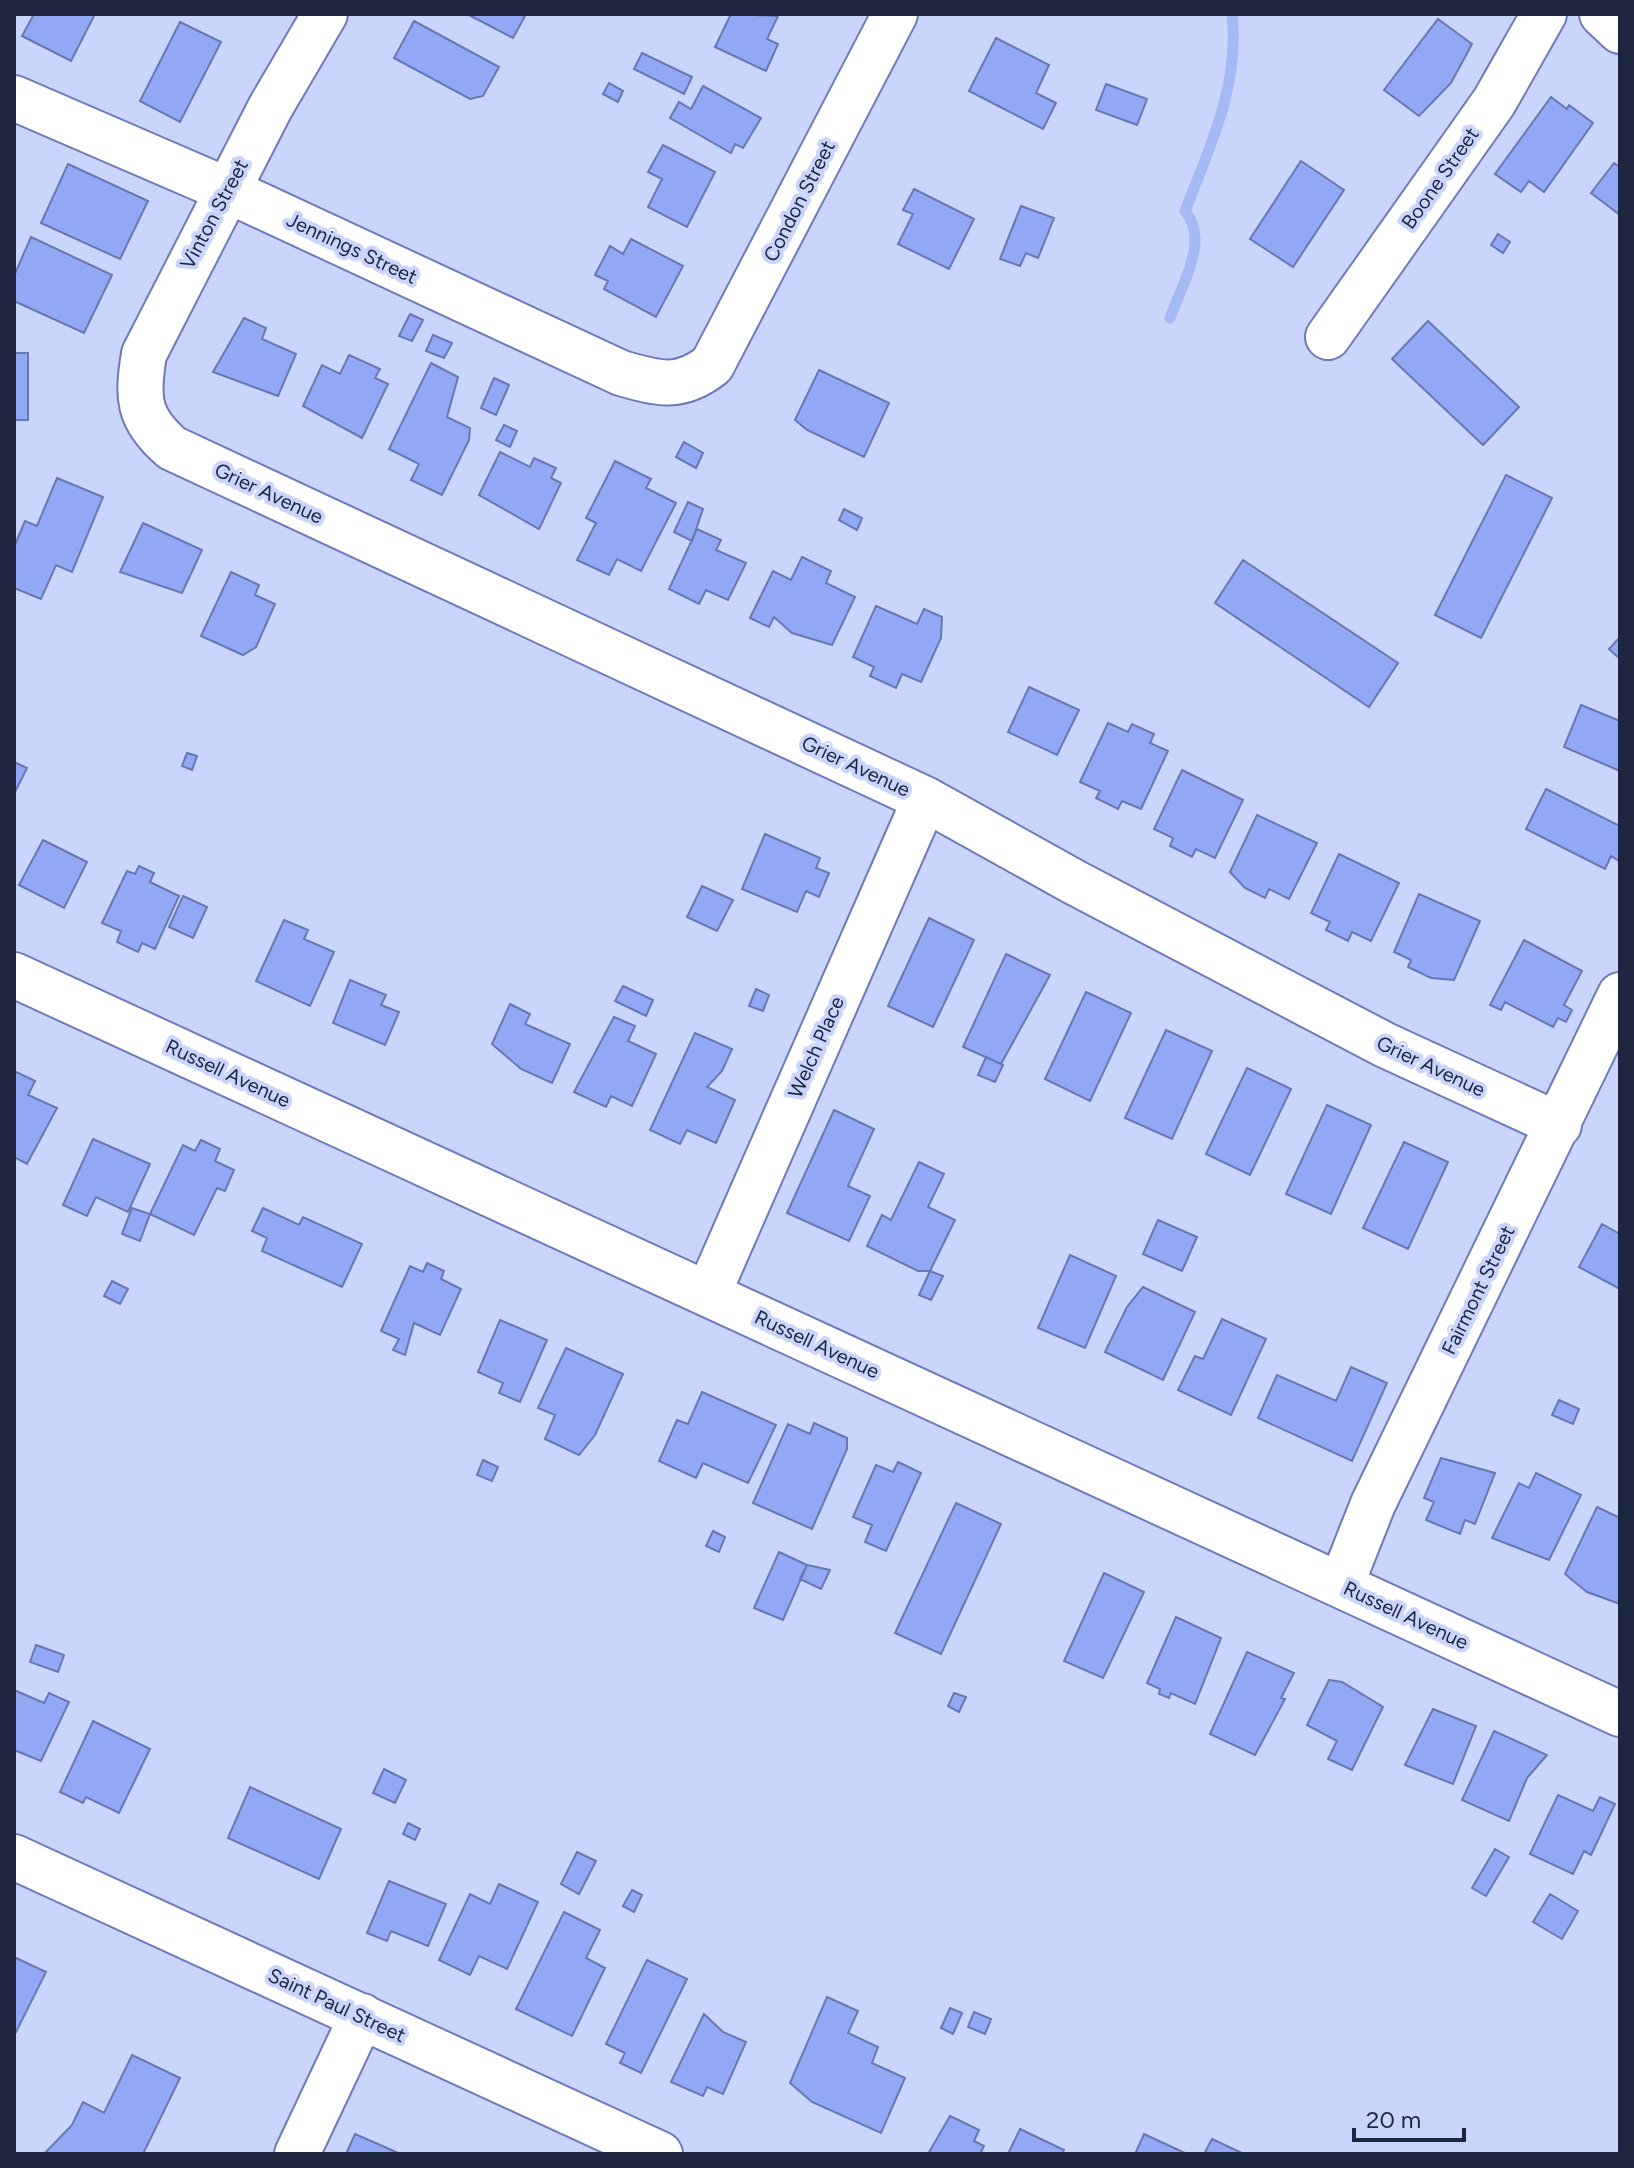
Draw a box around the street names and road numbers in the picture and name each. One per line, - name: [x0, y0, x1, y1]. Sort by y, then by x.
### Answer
- street label: Boone Street: [1396, 123, 1484, 233]
- street label: Condon Street: [758, 136, 840, 266]
- street label: Vinton Street: [175, 155, 253, 273]
- street label: Jennings Street: [283, 207, 421, 289]
- street label: Grier Avenue: [211, 457, 327, 529]
- street label: Grier Avenue: [798, 730, 914, 802]
- street label: Welch Place: [783, 992, 849, 1101]
- street label: Grier Avenue: [1373, 1030, 1489, 1102]
- street label: Russell Avenue: [162, 1034, 294, 1112]
- street label: Fairmont Street: [1436, 1222, 1520, 1358]
- street label: Russell Avenue: [751, 1305, 883, 1383]
- street label: Russell Avenue: [1340, 1576, 1472, 1654]
- street label: Saint Paul Street: [264, 1963, 410, 2047]

